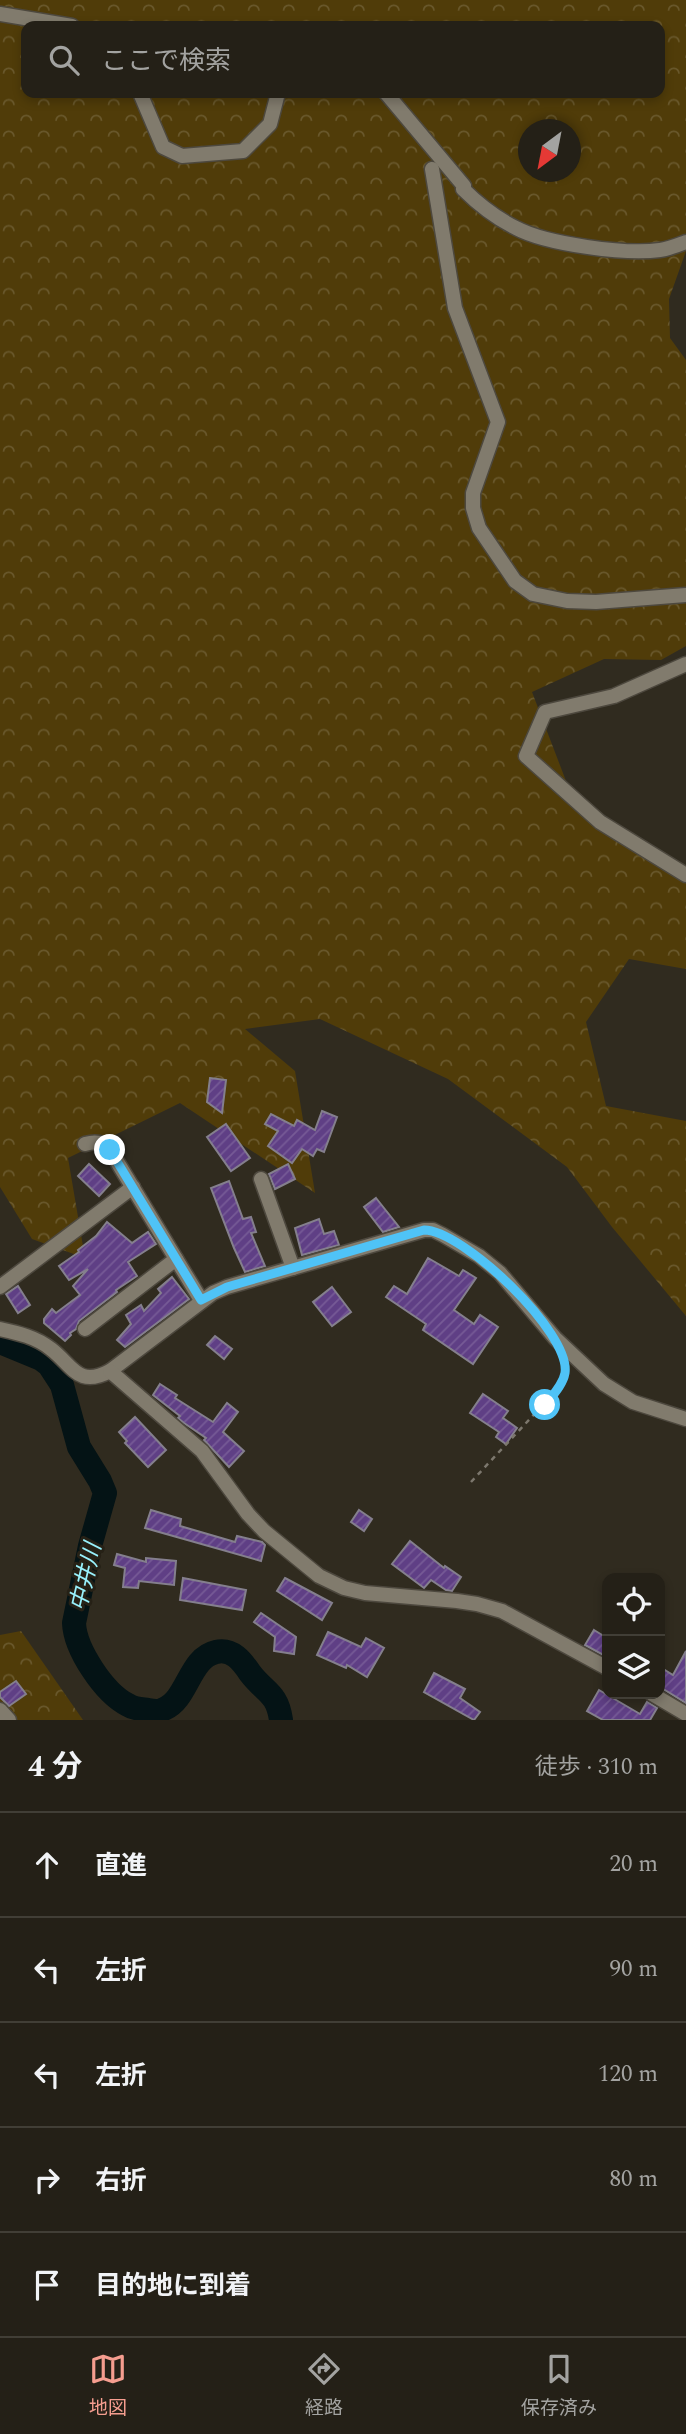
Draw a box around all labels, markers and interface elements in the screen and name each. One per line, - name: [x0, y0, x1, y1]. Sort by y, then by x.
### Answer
- search box: [21, 21, 665, 98]
- icon: search: [45, 41, 83, 79]
- text: ここで検索: [101, 41, 231, 81]
- north arrow: [518, 119, 581, 182]
- route end: [94, 1134, 125, 1165]
- route start: [529, 1389, 560, 1420]
- water label: 中井川: [62, 1537, 112, 1615]
- map controls: [602, 1573, 665, 1699]
- button: locate: [602, 1573, 665, 1636]
- button: layers: [602, 1636, 665, 1699]
- text: 4 分: [28, 1744, 82, 1790]
- text: 徒歩 · 310 m: [535, 1750, 658, 1785]
- icon: ahead: [28, 1846, 66, 1884]
- text: 直進: [95, 1846, 147, 1886]
- text: 20 m: [609, 1847, 658, 1882]
- icon: left: [28, 1951, 66, 1989]
- text: 左折: [95, 1951, 147, 1991]
- text: 90 m: [609, 1952, 658, 1987]
- icon: left: [28, 2056, 66, 2094]
- text: 左折: [95, 2056, 147, 2096]
- text: 120 m: [598, 2057, 658, 2092]
- icon: right: [28, 2161, 66, 2199]
- text: 右折: [95, 2161, 147, 2201]
- text: 80 m: [609, 2162, 658, 2197]
- icon: arrive: [28, 2266, 66, 2304]
- text: 目的地に到着: [95, 2266, 251, 2306]
- tab: 地図: [89, 2350, 127, 2423]
- tab: 経路: [305, 2350, 343, 2423]
- tab: 保存済み: [521, 2350, 597, 2423]

